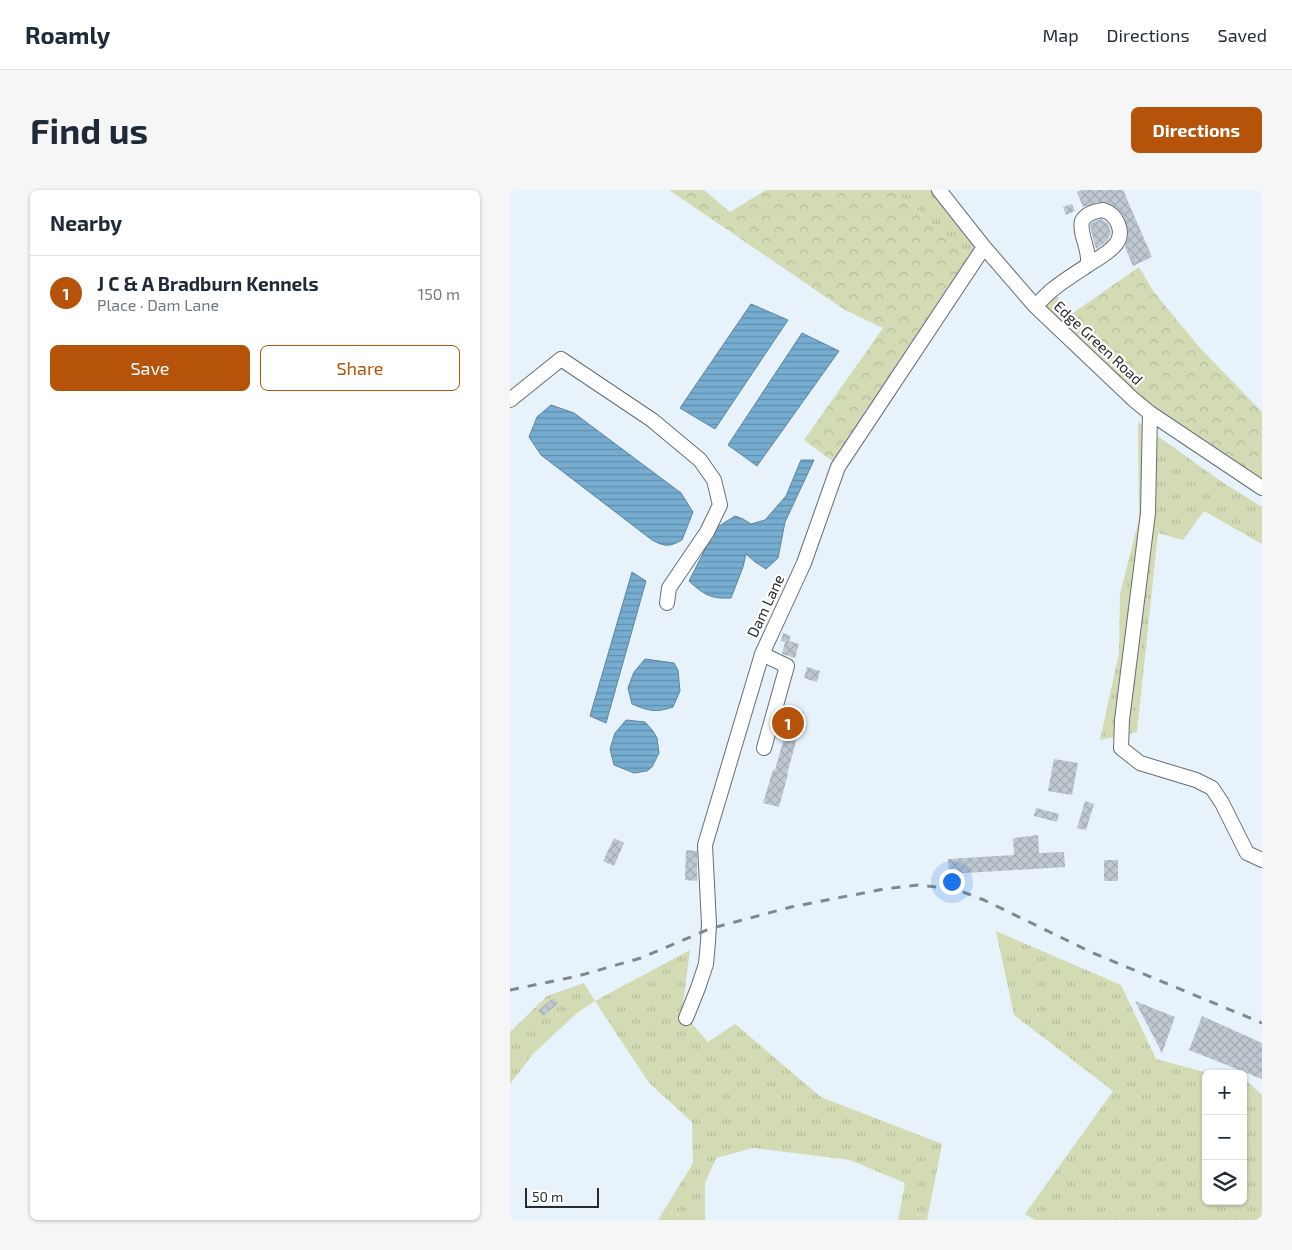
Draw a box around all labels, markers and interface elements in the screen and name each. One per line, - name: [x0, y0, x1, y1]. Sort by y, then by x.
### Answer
- text: Roamly: [25, 20, 110, 49]
- text: Map: [1042, 24, 1079, 46]
- text: Directions: [1107, 24, 1190, 46]
- text: Saved: [1218, 24, 1267, 46]
- button: Directions: [1131, 107, 1262, 153]
- text: Find us: [30, 109, 148, 151]
- text: Nearby: [50, 210, 122, 235]
- text: J C & A Bradburn Kennels: [97, 272, 319, 295]
- text: 1: [63, 284, 69, 303]
- text: 150 m: [418, 284, 460, 303]
- text: Place · Dam Lane: [97, 295, 219, 314]
- street label: Edge Green Road: [1051, 297, 1147, 388]
- button: Save: [50, 345, 250, 391]
- button: Share: [260, 345, 460, 391]
- street label: Dam Lane: [743, 571, 787, 640]
- pin: 1: [772, 704, 804, 742]
- your location: [939, 869, 965, 895]
- map controls: [1202, 1070, 1247, 1205]
- button: +: [1202, 1070, 1247, 1115]
- button: −: [1202, 1115, 1247, 1160]
- button: layers: [1202, 1160, 1247, 1205]
- scale bar: [525, 1185, 599, 1208]
- text: 50 m: [532, 1188, 563, 1205]

